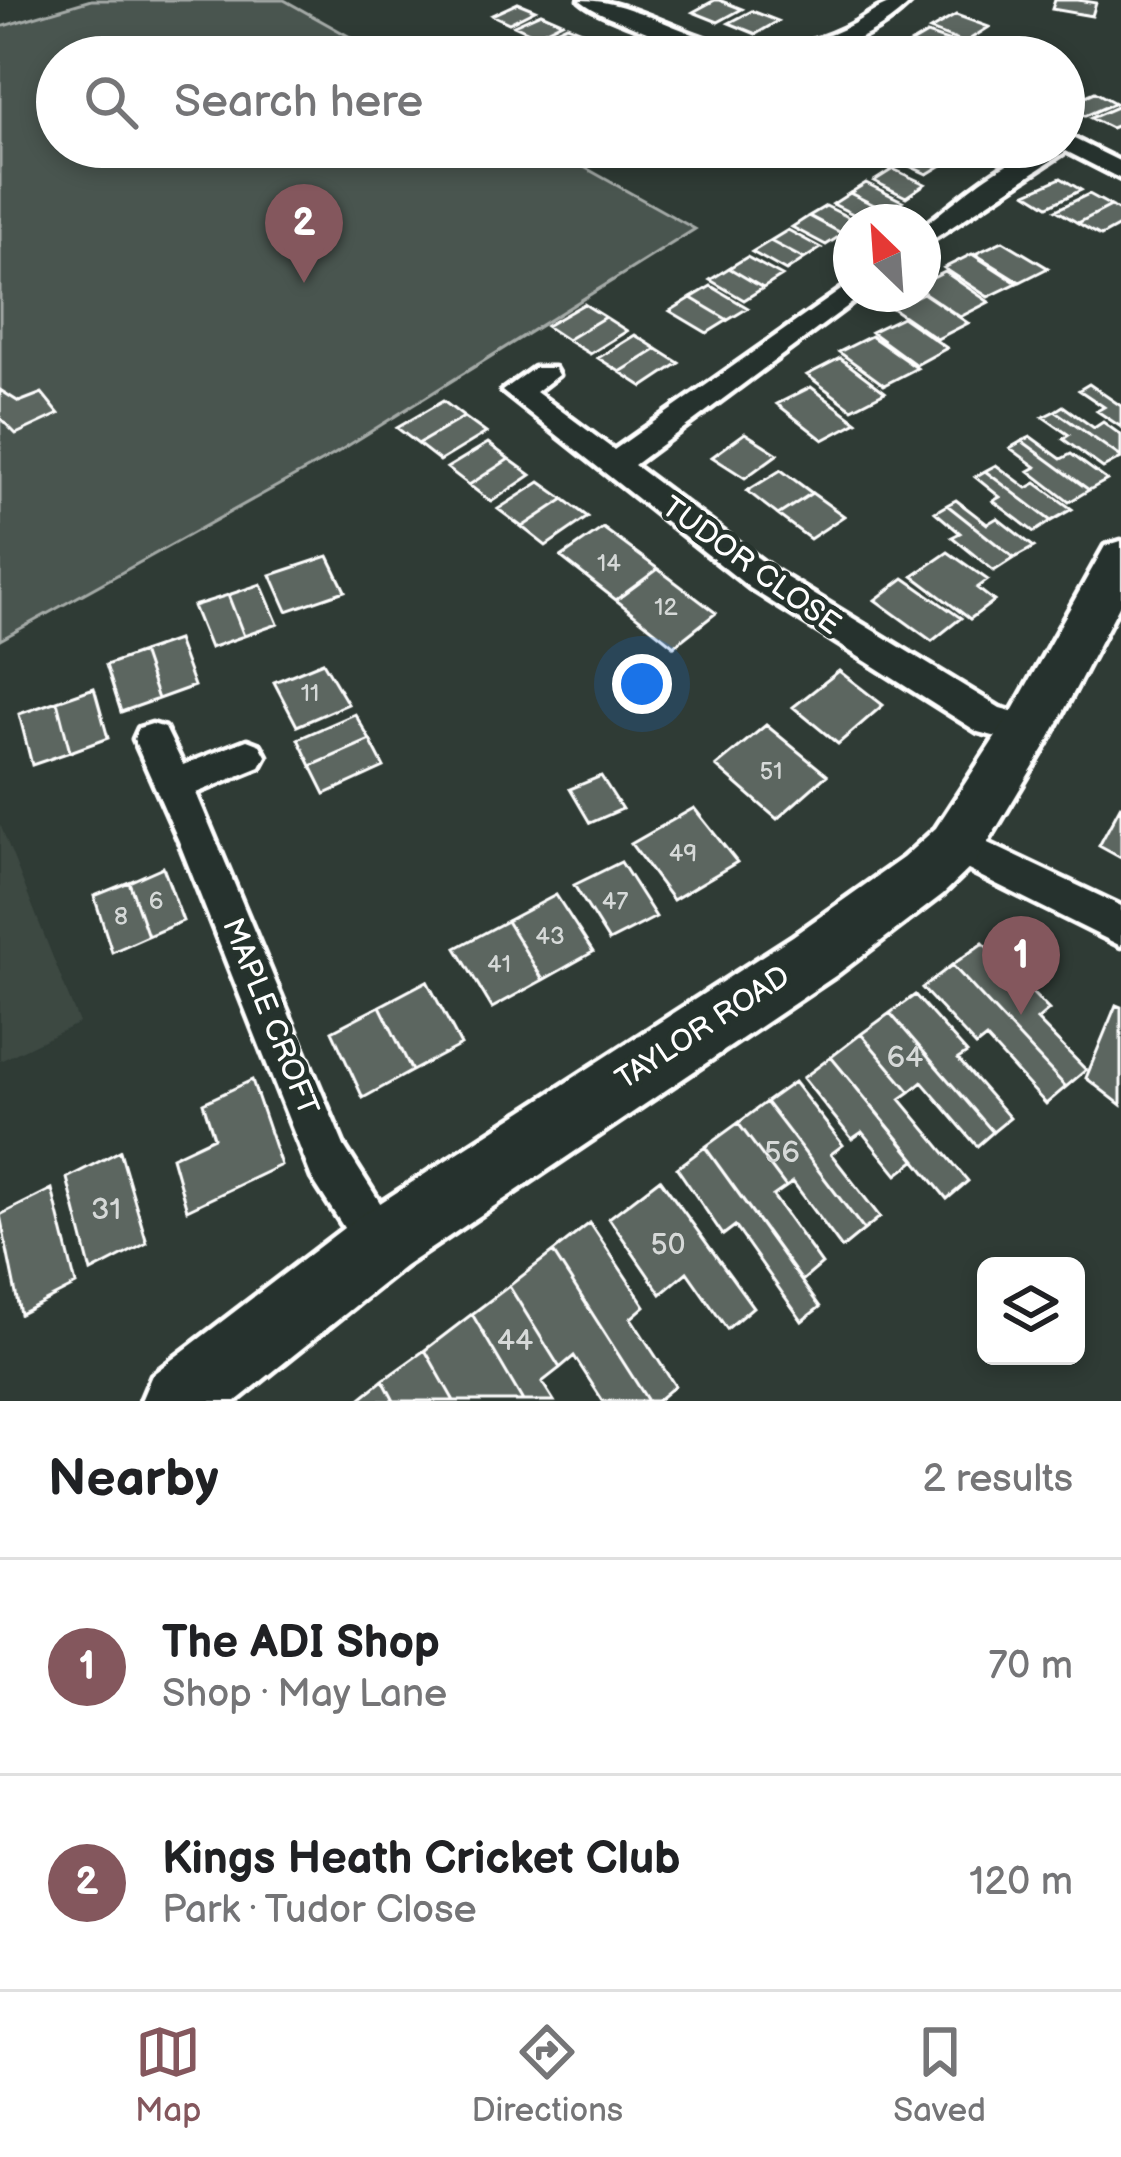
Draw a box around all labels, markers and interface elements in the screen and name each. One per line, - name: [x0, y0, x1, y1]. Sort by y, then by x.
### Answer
- search box: [36, 36, 1085, 168]
- icon: search: [78, 69, 144, 135]
- text: Search here: [174, 75, 423, 130]
- pin: 2: [265, 184, 343, 283]
- north arrow: [833, 204, 941, 312]
- street label: TUDOR CLOSE: [655, 489, 847, 643]
- house number: 14: [597, 549, 621, 578]
- house number: 12: [654, 593, 678, 622]
- your location: [612, 654, 672, 714]
- house number: 11: [301, 679, 319, 708]
- house number: 51: [759, 757, 783, 786]
- house number: 49: [669, 839, 697, 868]
- house number: 6: [149, 887, 163, 916]
- house number: 47: [602, 887, 628, 916]
- house number: 8: [114, 902, 128, 931]
- street label: MAPLE CROFT: [214, 913, 326, 1121]
- pin: 1: [982, 916, 1060, 1015]
- house number: 43: [535, 922, 565, 951]
- house number: 41: [487, 950, 511, 979]
- street label: TAYLOR ROAD: [609, 958, 797, 1098]
- house number: 64: [887, 1040, 923, 1076]
- house number: 56: [764, 1135, 800, 1171]
- house number: 31: [91, 1192, 121, 1228]
- house number: 50: [651, 1227, 685, 1263]
- map controls: [977, 1257, 1085, 1365]
- button: layers: [977, 1257, 1085, 1365]
- house number: 44: [497, 1323, 533, 1359]
- text: Nearby: [48, 1449, 219, 1510]
- text: 2 results: [922, 1456, 1073, 1503]
- text: The ADI Shop: [162, 1616, 440, 1671]
- text: 1: [79, 1643, 95, 1690]
- text: 70 m: [988, 1643, 1073, 1690]
- text: Shop · May Lane: [162, 1671, 447, 1718]
- text: Kings Heath Cricket Club: [162, 1832, 681, 1887]
- text: 2: [75, 1859, 99, 1906]
- text: 120 m: [969, 1859, 1073, 1906]
- text: Park · Tudor Close: [162, 1887, 477, 1934]
- tab: Map: [135, 2019, 201, 2131]
- tab: Directions: [472, 2019, 623, 2131]
- tab: Saved: [893, 2019, 986, 2131]

